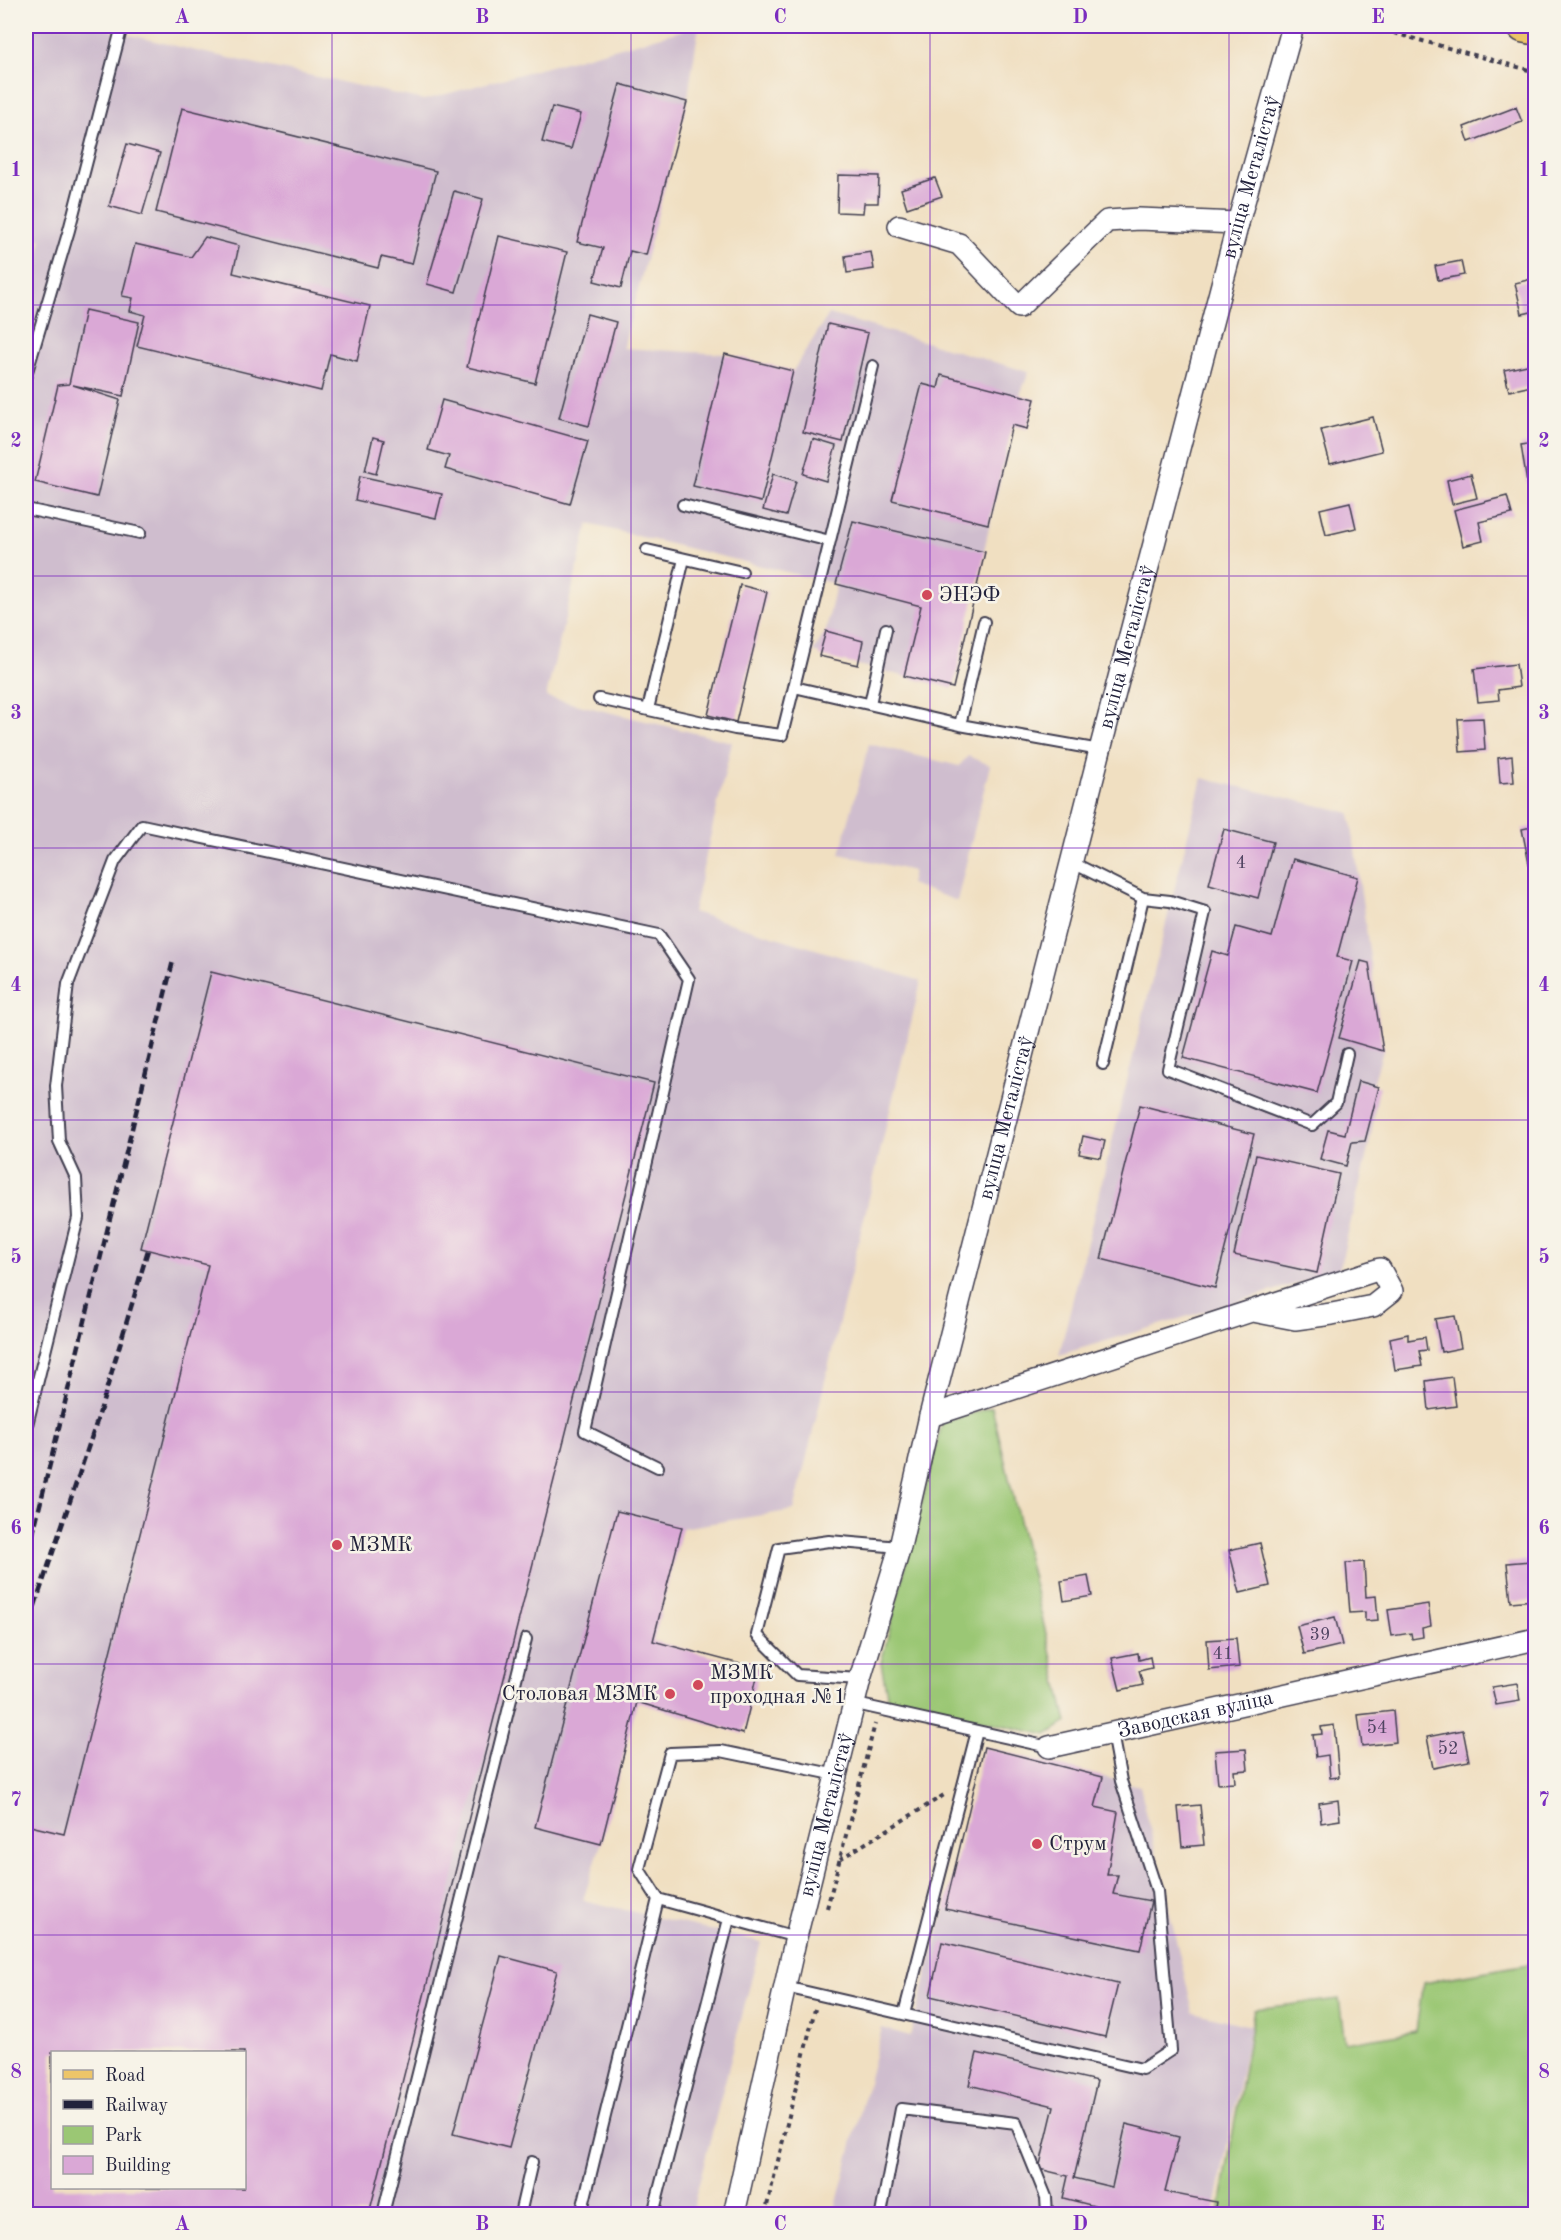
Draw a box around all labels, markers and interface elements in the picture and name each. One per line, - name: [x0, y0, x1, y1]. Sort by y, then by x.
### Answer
- text: A: [174, 8, 190, 28]
- text: B: [475, 8, 489, 28]
- text: C: [773, 8, 787, 28]
- text: D: [1072, 8, 1088, 28]
- text: E: [1371, 8, 1385, 28]
- street label: вуліца Металістаў: [1219, 93, 1284, 261]
- text: 1: [10, 161, 22, 181]
- text: 1: [1538, 161, 1550, 181]
- text: 2: [10, 432, 22, 452]
- text: 2: [1538, 432, 1550, 452]
- street label: вуліца Металістаў: [1096, 563, 1159, 731]
- place label: ЭНЭФ: [939, 585, 1000, 606]
- marker: ЭНЭФ: [920, 588, 934, 602]
- text: 3: [10, 704, 22, 724]
- text: 3: [1538, 704, 1550, 724]
- house number: 4: [1236, 854, 1246, 872]
- text: 4: [10, 976, 22, 996]
- text: 4: [1538, 976, 1550, 996]
- street label: вуліца Металістаў: [975, 1033, 1037, 1202]
- text: 5: [10, 1247, 22, 1268]
- text: 5: [1538, 1247, 1550, 1268]
- text: 6: [10, 1519, 22, 1539]
- text: 6: [1538, 1519, 1550, 1539]
- place label: МЗМК: [349, 1535, 413, 1556]
- marker: МЗМК: [330, 1538, 344, 1552]
- house number: 39: [1310, 1626, 1330, 1644]
- house number: 41: [1213, 1645, 1233, 1663]
- place label: МЗМК проходная №1: [710, 1663, 846, 1708]
- marker: МЗМК проходная №1: [691, 1678, 705, 1692]
- place label: Столовая МЗМК: [502, 1684, 658, 1705]
- marker: Столовая МЗМК: [663, 1687, 677, 1701]
- street label: Заводская вуліца: [1116, 1687, 1275, 1742]
- house number: 54: [1367, 1719, 1387, 1737]
- street label: вуліца Металістаў: [796, 1730, 857, 1899]
- house number: 52: [1438, 1740, 1458, 1758]
- text: 7: [10, 1791, 22, 1811]
- text: 7: [1538, 1791, 1550, 1811]
- place label: Струм: [1049, 1834, 1107, 1855]
- marker: Струм: [1030, 1837, 1044, 1851]
- legend: [51, 2051, 246, 2189]
- text: 8: [10, 2063, 22, 2083]
- text: 8: [1538, 2063, 1550, 2083]
- text: Road: [105, 2067, 145, 2085]
- text: Railway: [105, 2097, 168, 2115]
- text: Park: [105, 2127, 142, 2145]
- text: Building: [105, 2157, 171, 2175]
- text: A: [174, 2215, 190, 2235]
- text: B: [475, 2215, 489, 2235]
- text: C: [773, 2215, 787, 2235]
- text: D: [1072, 2215, 1088, 2235]
- text: E: [1371, 2215, 1385, 2235]

